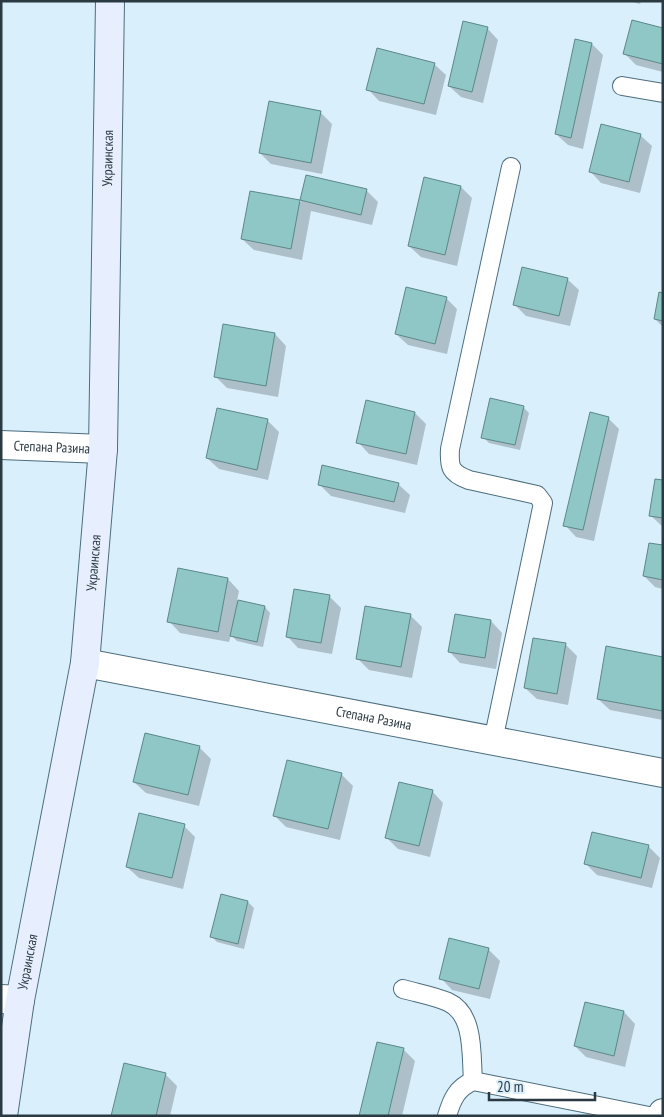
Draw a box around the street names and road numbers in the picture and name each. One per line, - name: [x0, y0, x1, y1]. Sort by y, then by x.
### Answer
- street label: Украинская: [98, 130, 117, 187]
- street label: Степана Разина: [13, 437, 91, 457]
- street label: Украинская: [82, 534, 105, 592]
- street label: Степана Разина: [335, 702, 413, 734]
- street label: Украинская: [13, 932, 42, 991]

